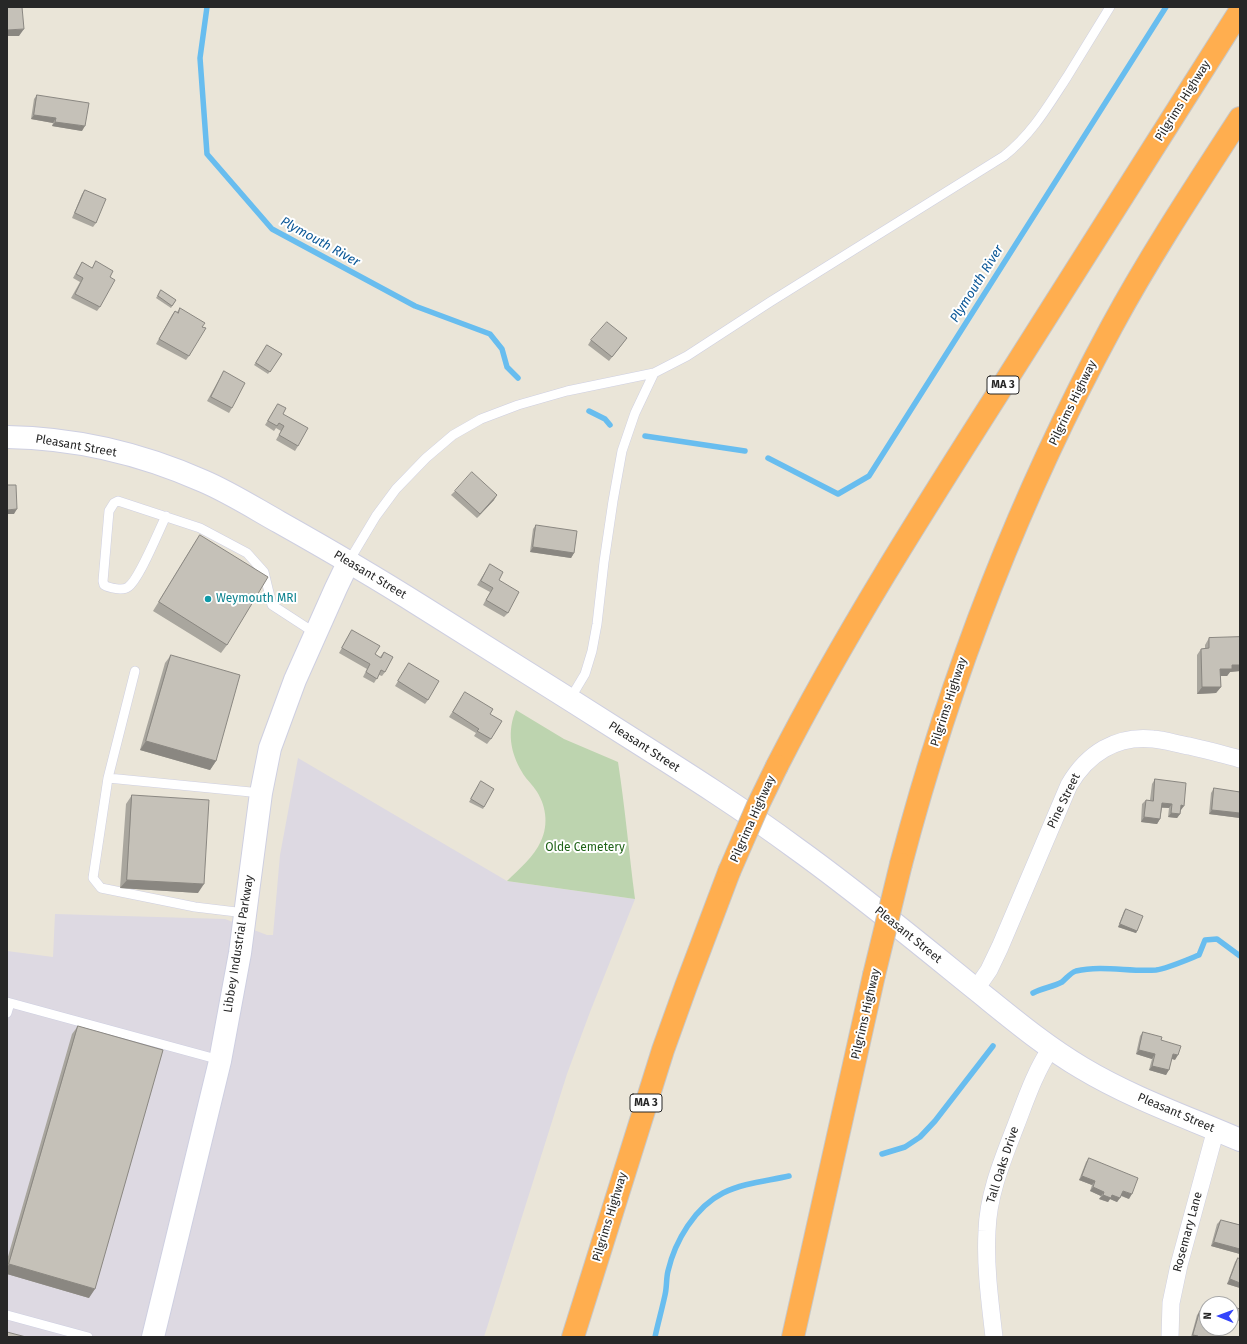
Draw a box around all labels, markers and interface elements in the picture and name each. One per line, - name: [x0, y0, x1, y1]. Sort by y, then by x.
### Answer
- street label: Pilgrims Highway: [1152, 58, 1214, 144]
- water label: Plymouth River: [278, 214, 362, 270]
- water label: Plymouth River: [947, 242, 1007, 326]
- street label: Pilgrims Highway: [1046, 358, 1100, 448]
- road number: MA 3: [987, 376, 1019, 394]
- street label: Pleasant Street: [34, 432, 118, 460]
- street label: Pleasant Street: [331, 548, 409, 602]
- place label: Weymouth MRI: [216, 592, 297, 606]
- marker: Weymouth MRI: [203, 594, 213, 604]
- street label: Pilgrims Highway: [928, 656, 970, 748]
- street label: Pleasant Street: [606, 719, 682, 775]
- street label: Pine Street: [1044, 771, 1084, 831]
- street label: Pilgrima Highway: [727, 773, 779, 865]
- park label: Olde Cemetery: [545, 841, 625, 855]
- street label: Libbey Industrial Parkway: [221, 874, 257, 1014]
- street label: Pleasant Street: [872, 904, 944, 966]
- street label: Pilgrims Highway: [849, 967, 883, 1061]
- street label: Pleasant Street: [1135, 1090, 1217, 1136]
- road number: MA 3: [630, 1094, 662, 1112]
- street label: Tall Oaks Drive: [984, 1125, 1022, 1205]
- street label: Pilgrims Highway: [590, 1171, 630, 1263]
- street label: Rosemary Lane: [1170, 1190, 1206, 1274]
- north arrow: [1199, 1296, 1239, 1336]
- text: N: [1201, 1312, 1214, 1320]

